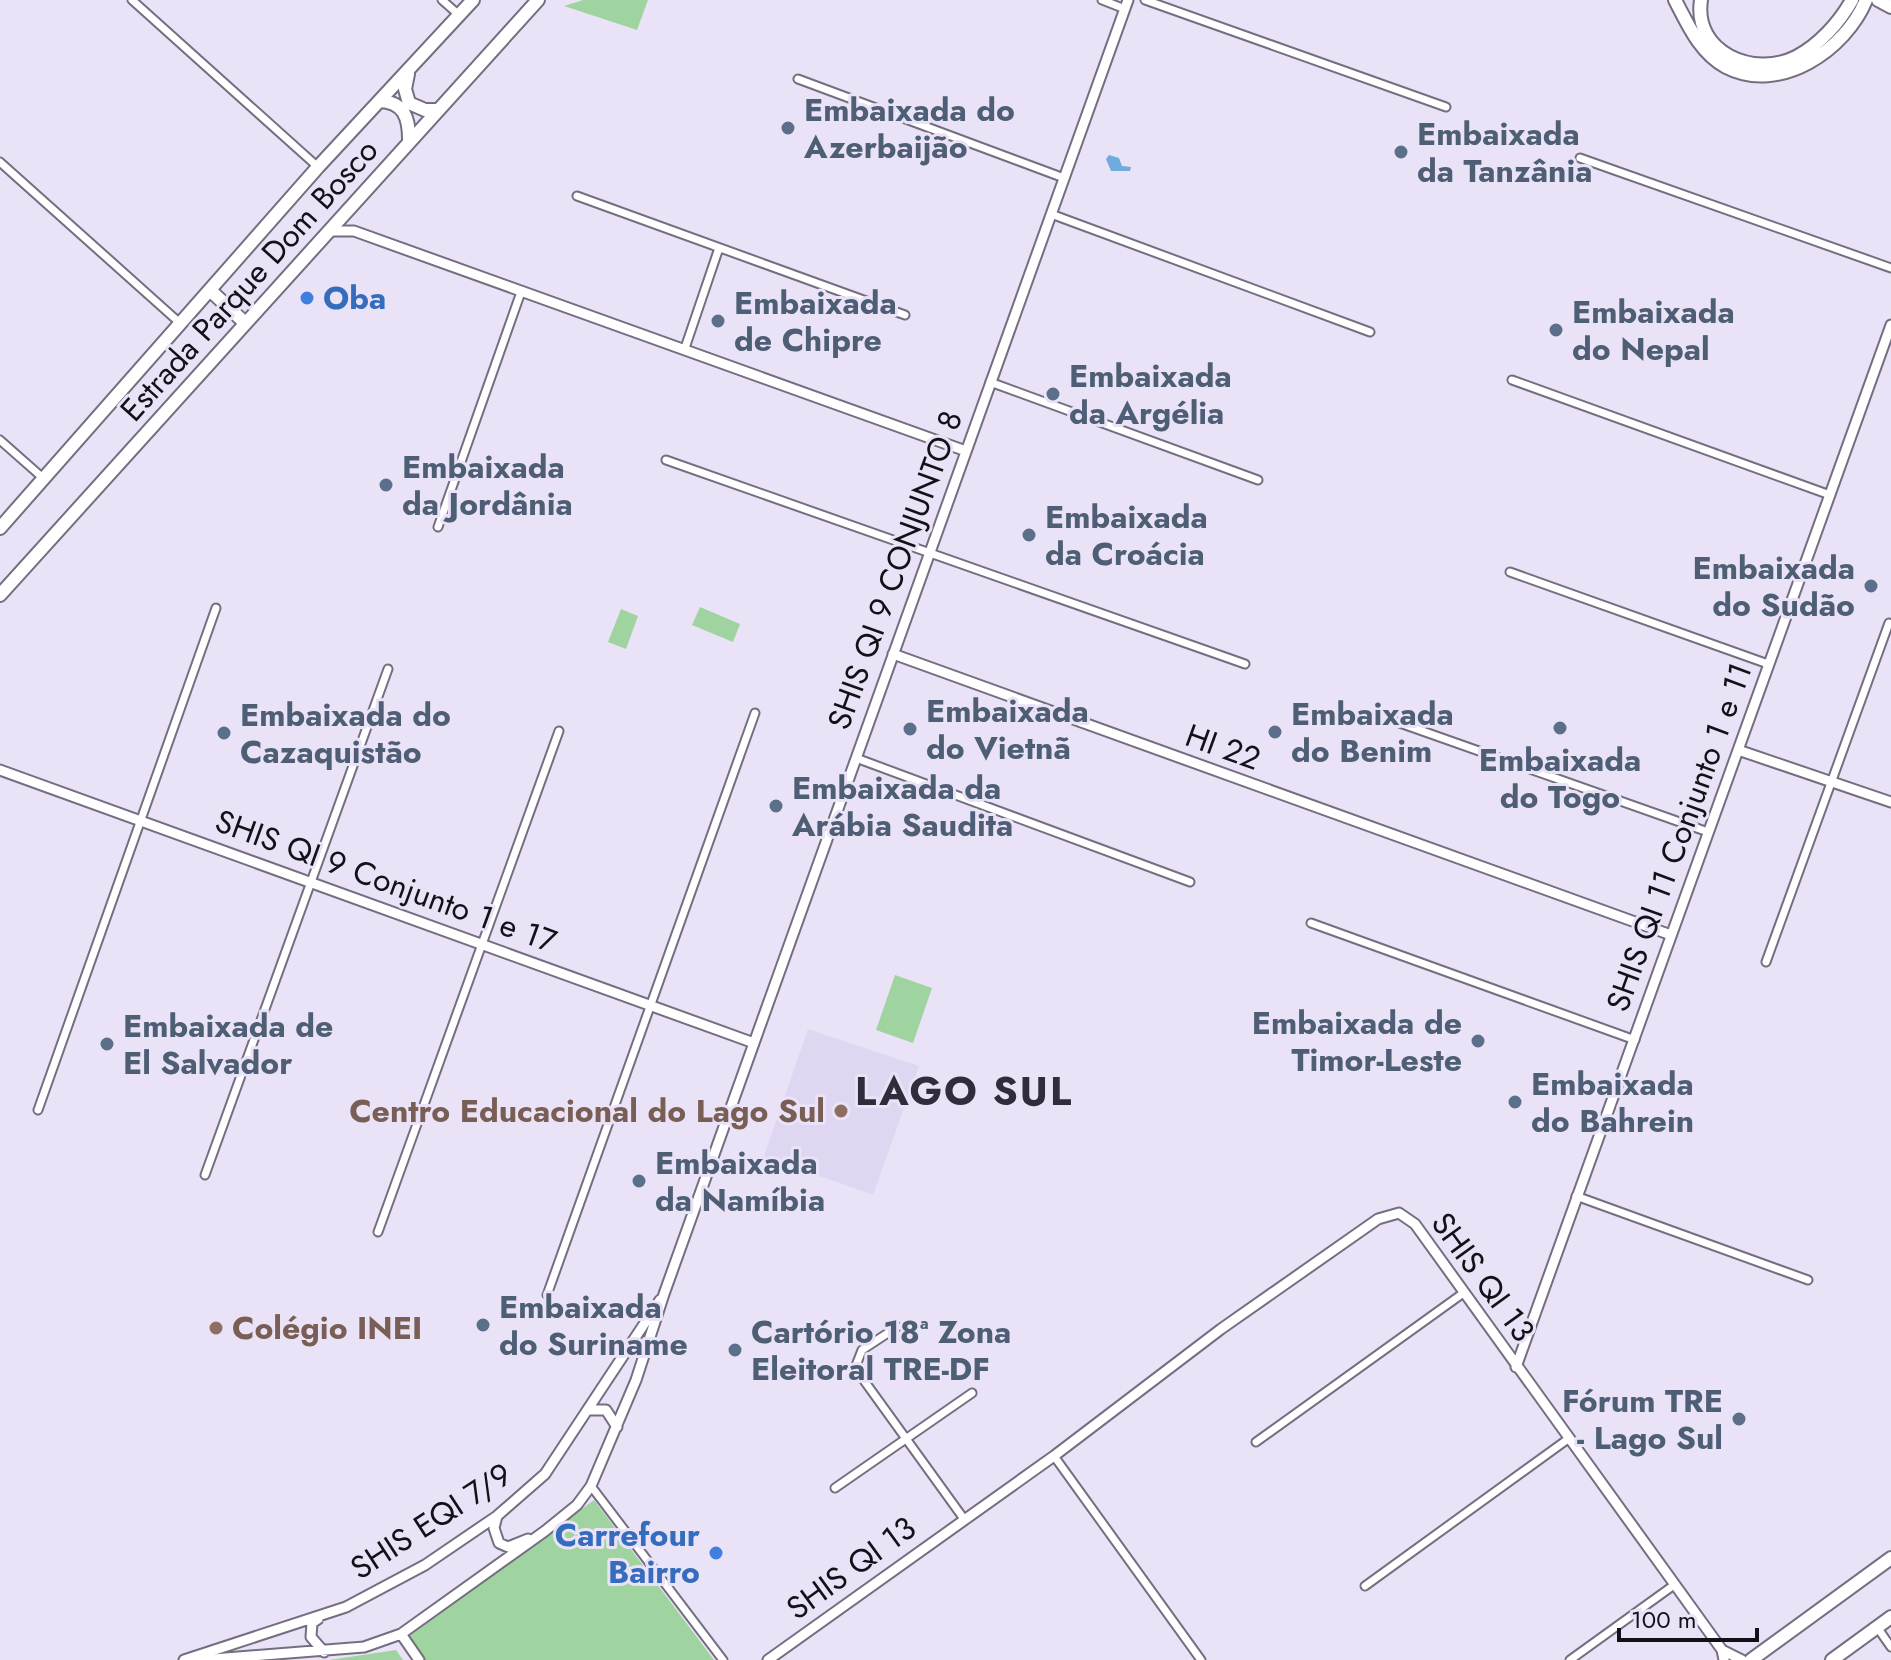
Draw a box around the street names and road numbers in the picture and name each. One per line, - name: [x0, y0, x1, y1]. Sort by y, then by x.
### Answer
- street label: Estrada Parque Dom Bosco: [109, 129, 389, 431]
- street label: SHIS QI 9 CONJUNTO 8: [816, 404, 974, 736]
- street label: SHIS QI 11 Conjunto 1 e 11: [1594, 656, 1764, 1018]
- street label: HI 22: [1179, 712, 1267, 782]
- street label: SHIS QI 9 Conjunto 1 e 17: [209, 798, 563, 964]
- street label: SHIS QI 13: [1420, 1203, 1546, 1351]
- street label: SHIS EQI 7/9: [341, 1452, 521, 1590]
- street label: SHIS QI 13: [777, 1505, 925, 1631]

